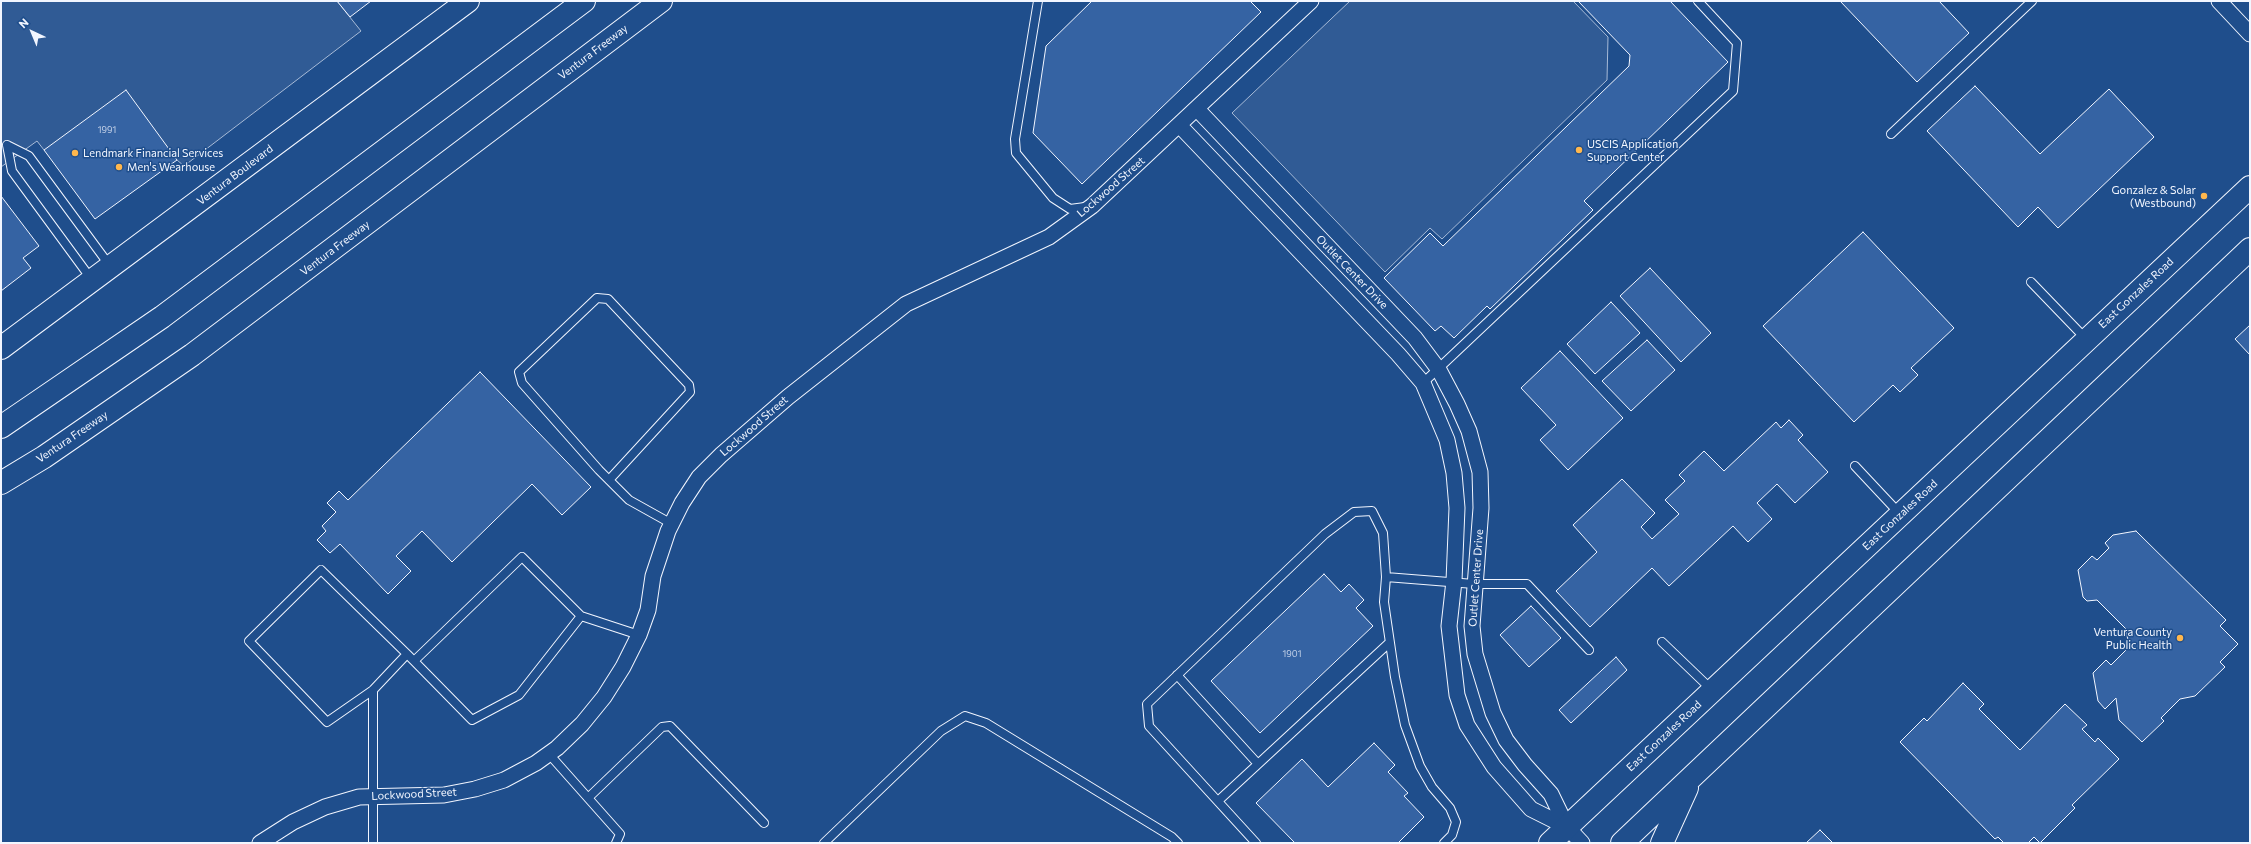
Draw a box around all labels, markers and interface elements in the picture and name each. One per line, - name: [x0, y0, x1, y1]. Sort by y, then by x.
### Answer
- north arrow: [12, 12, 52, 52]
- text: N: [16, 15, 31, 31]
- street label: Ventura Freeway: [556, 22, 630, 82]
- house number: 1991: [98, 125, 116, 135]
- place label: USCIS Application Support Center: [1587, 137, 1678, 163]
- street label: Ventura Boulevard: [194, 142, 276, 208]
- marker: USCIS Application Support Center: [1574, 145, 1584, 155]
- place label: Lendmark Financial Services: [83, 146, 223, 160]
- marker: Lendmark Financial Services: [70, 148, 80, 158]
- street label: Lockwood Street: [1074, 154, 1148, 220]
- place label: Men's Wearhouse: [127, 160, 215, 174]
- marker: Men's Wearhouse: [114, 162, 124, 172]
- place label: Gonzalez & Solar (Westbound): [2112, 183, 2196, 209]
- marker: Gonzalez & Solar (Westbound): [2199, 191, 2209, 201]
- street label: Ventura Freeway: [298, 218, 372, 278]
- street label: Outlet Center Drive: [1313, 232, 1391, 312]
- street label: East Gonzales Road: [2096, 255, 2176, 331]
- street label: Lockwood Street: [717, 393, 791, 459]
- street label: Ventura Freeway: [34, 408, 110, 466]
- street label: East Gonzales Road: [1860, 477, 1940, 553]
- street label: Outlet Center Drive: [1466, 529, 1486, 627]
- place label: Ventura County Public Health: [2094, 625, 2172, 651]
- marker: Ventura County Public Health: [2175, 633, 2185, 643]
- house number: 1901: [1282, 649, 1302, 659]
- street label: East Gonzales Road: [1624, 698, 1704, 774]
- street label: Lockwood Street: [371, 785, 457, 803]

